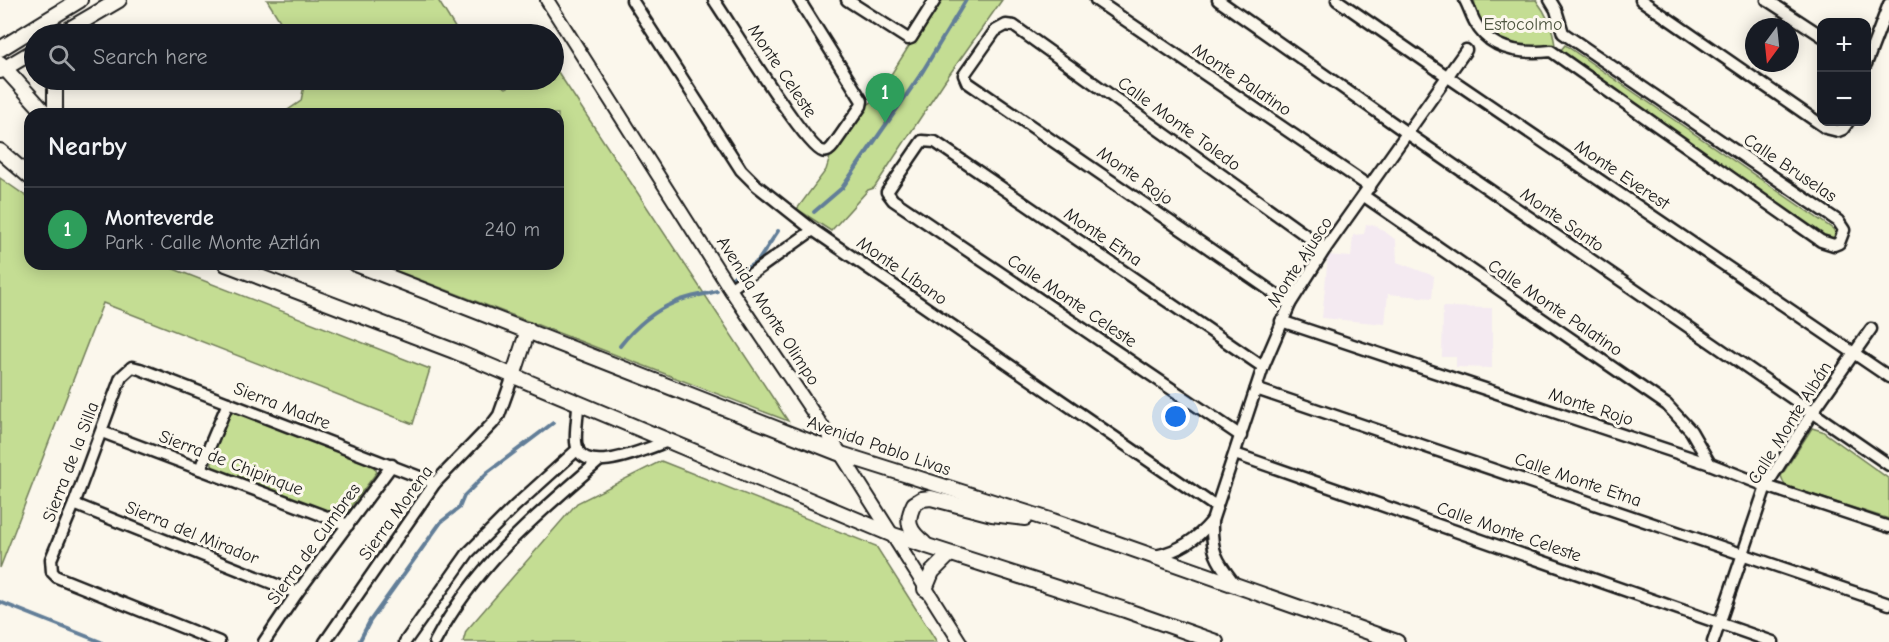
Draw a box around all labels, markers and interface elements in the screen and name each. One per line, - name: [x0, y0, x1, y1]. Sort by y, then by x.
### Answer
- park label: Estocolmo: [1483, 14, 1563, 35]
- north arrow: [1745, 18, 1799, 72]
- map controls: [1817, 18, 1871, 126]
- button: +: [1817, 18, 1871, 72]
- street label: Monte Celeste: [743, 20, 821, 122]
- search box: [24, 24, 564, 90]
- street label: Monte Palatino: [1189, 39, 1295, 121]
- icon: search: [45, 41, 78, 74]
- text: Search here: [93, 44, 208, 70]
- street label: Calle Monte Toledo: [1113, 72, 1245, 176]
- button: −: [1817, 72, 1871, 126]
- pin: 1: [866, 74, 904, 123]
- street label: Calle Bruselas: [1739, 129, 1841, 207]
- text: Nearby: [48, 132, 127, 162]
- street label: Monte Everest: [1571, 136, 1674, 215]
- street label: Monte Rojo: [1093, 142, 1177, 210]
- street label: Monte Santo: [1516, 183, 1608, 257]
- street label: Monte Etna: [1060, 203, 1146, 271]
- text: Monteverde: [105, 205, 214, 231]
- street label: Monte Ajusco: [1263, 213, 1337, 311]
- text: 1: [64, 218, 71, 241]
- text: 240 m: [485, 218, 540, 241]
- text: Park · Calle Monte Aztlán: [105, 231, 320, 254]
- street label: Monte Líbano: [853, 232, 951, 310]
- street label: Avenida Monte Olimpo: [712, 233, 824, 389]
- street label: Calle Monte Celeste: [1003, 250, 1141, 352]
- street label: Calle Monte Palatino: [1484, 255, 1626, 361]
- street label: Calle Monte Albán: [1744, 358, 1836, 488]
- street label: Sierra Madre: [231, 378, 333, 434]
- street label: Monte Rojo: [1546, 383, 1636, 431]
- street label: Sierra de la Silla: [38, 399, 104, 525]
- your location: [1161, 402, 1190, 431]
- street label: Avenida Pablo Livas: [805, 412, 953, 480]
- street label: Sierra de Chipinque: [156, 426, 306, 500]
- street label: Calle Monte Etna: [1512, 448, 1644, 512]
- street label: Sierra Morena: [355, 462, 437, 564]
- street label: Sierra de Cumbres: [263, 479, 365, 609]
- street label: Sierra del Mirador: [122, 497, 263, 570]
- street label: Calle Monte Celeste: [1434, 497, 1584, 567]

